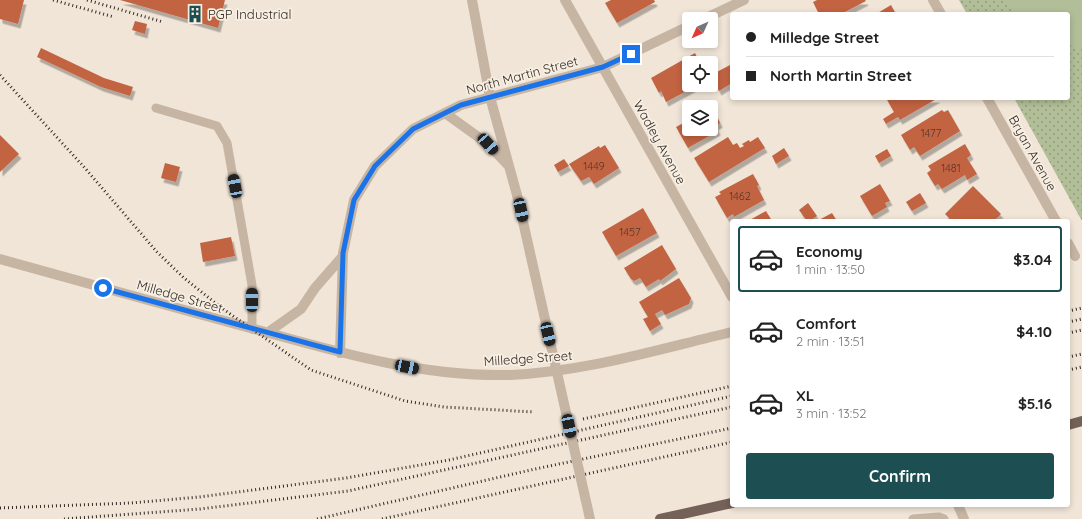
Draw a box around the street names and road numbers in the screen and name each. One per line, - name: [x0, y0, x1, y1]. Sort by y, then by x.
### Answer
- street label: North Martin Street: [464, 52, 580, 98]
- street label: Wadley Avenue: [630, 97, 690, 187]
- street label: Bryan Avenue: [1006, 112, 1060, 194]
- street label: Milledge Street: [135, 276, 225, 316]
- street label: Milledge Street: [483, 347, 573, 369]

